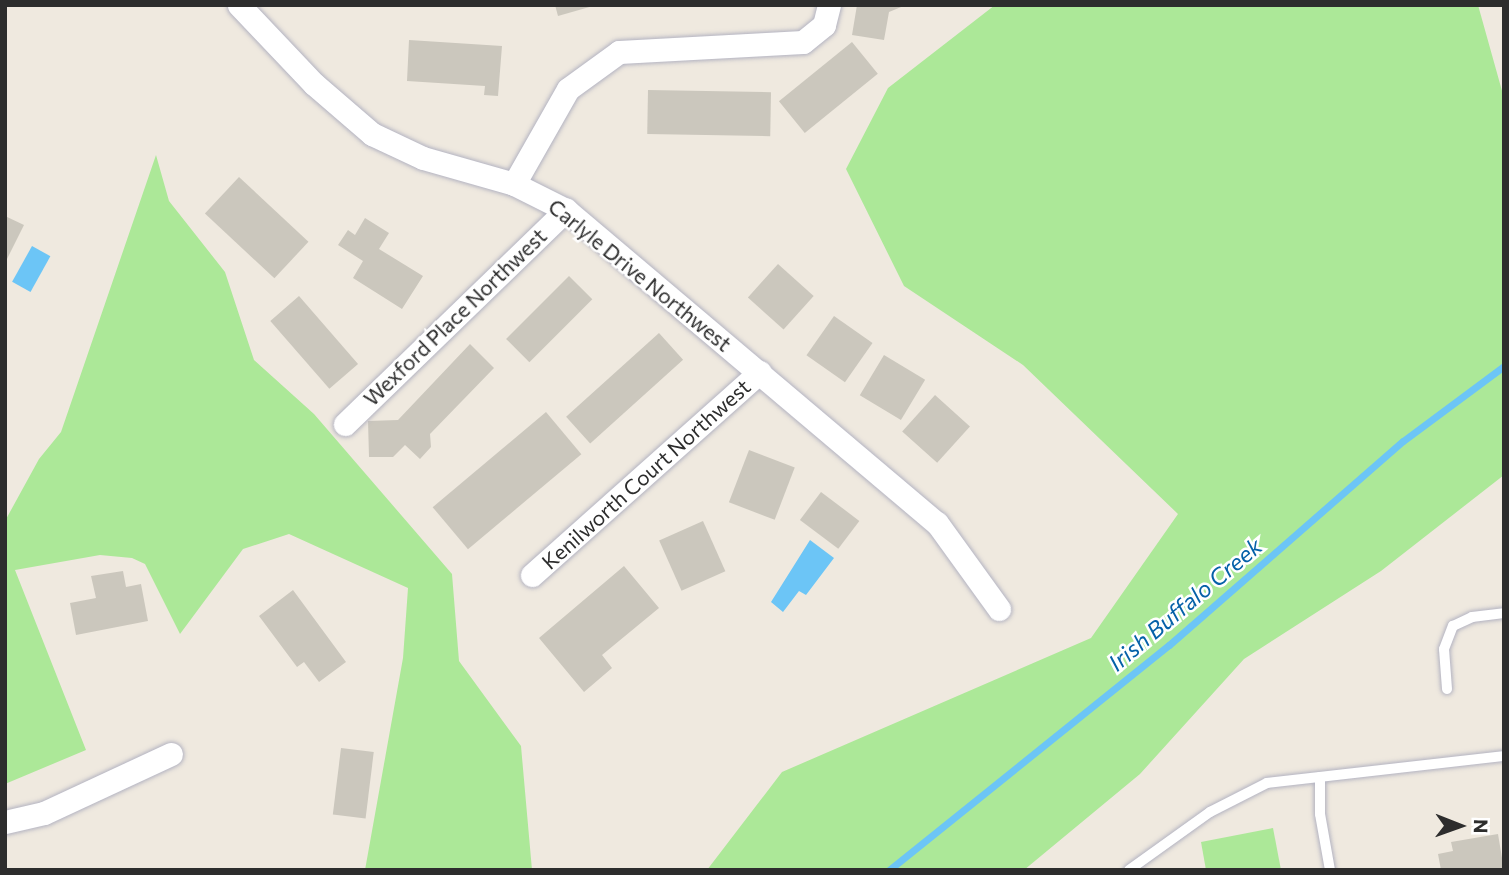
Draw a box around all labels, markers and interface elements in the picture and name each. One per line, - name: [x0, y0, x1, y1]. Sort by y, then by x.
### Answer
- street label: Carlyle Drive Northwest: [543, 193, 737, 357]
- street label: Wexford Place Northwest: [358, 223, 552, 411]
- street label: Kenilworth Court Northwest: [537, 374, 755, 574]
- water label: Irish Buffalo Creek: [1103, 532, 1267, 676]
- north arrow: [1425, 791, 1495, 861]
- text: N: [1470, 819, 1493, 834]

